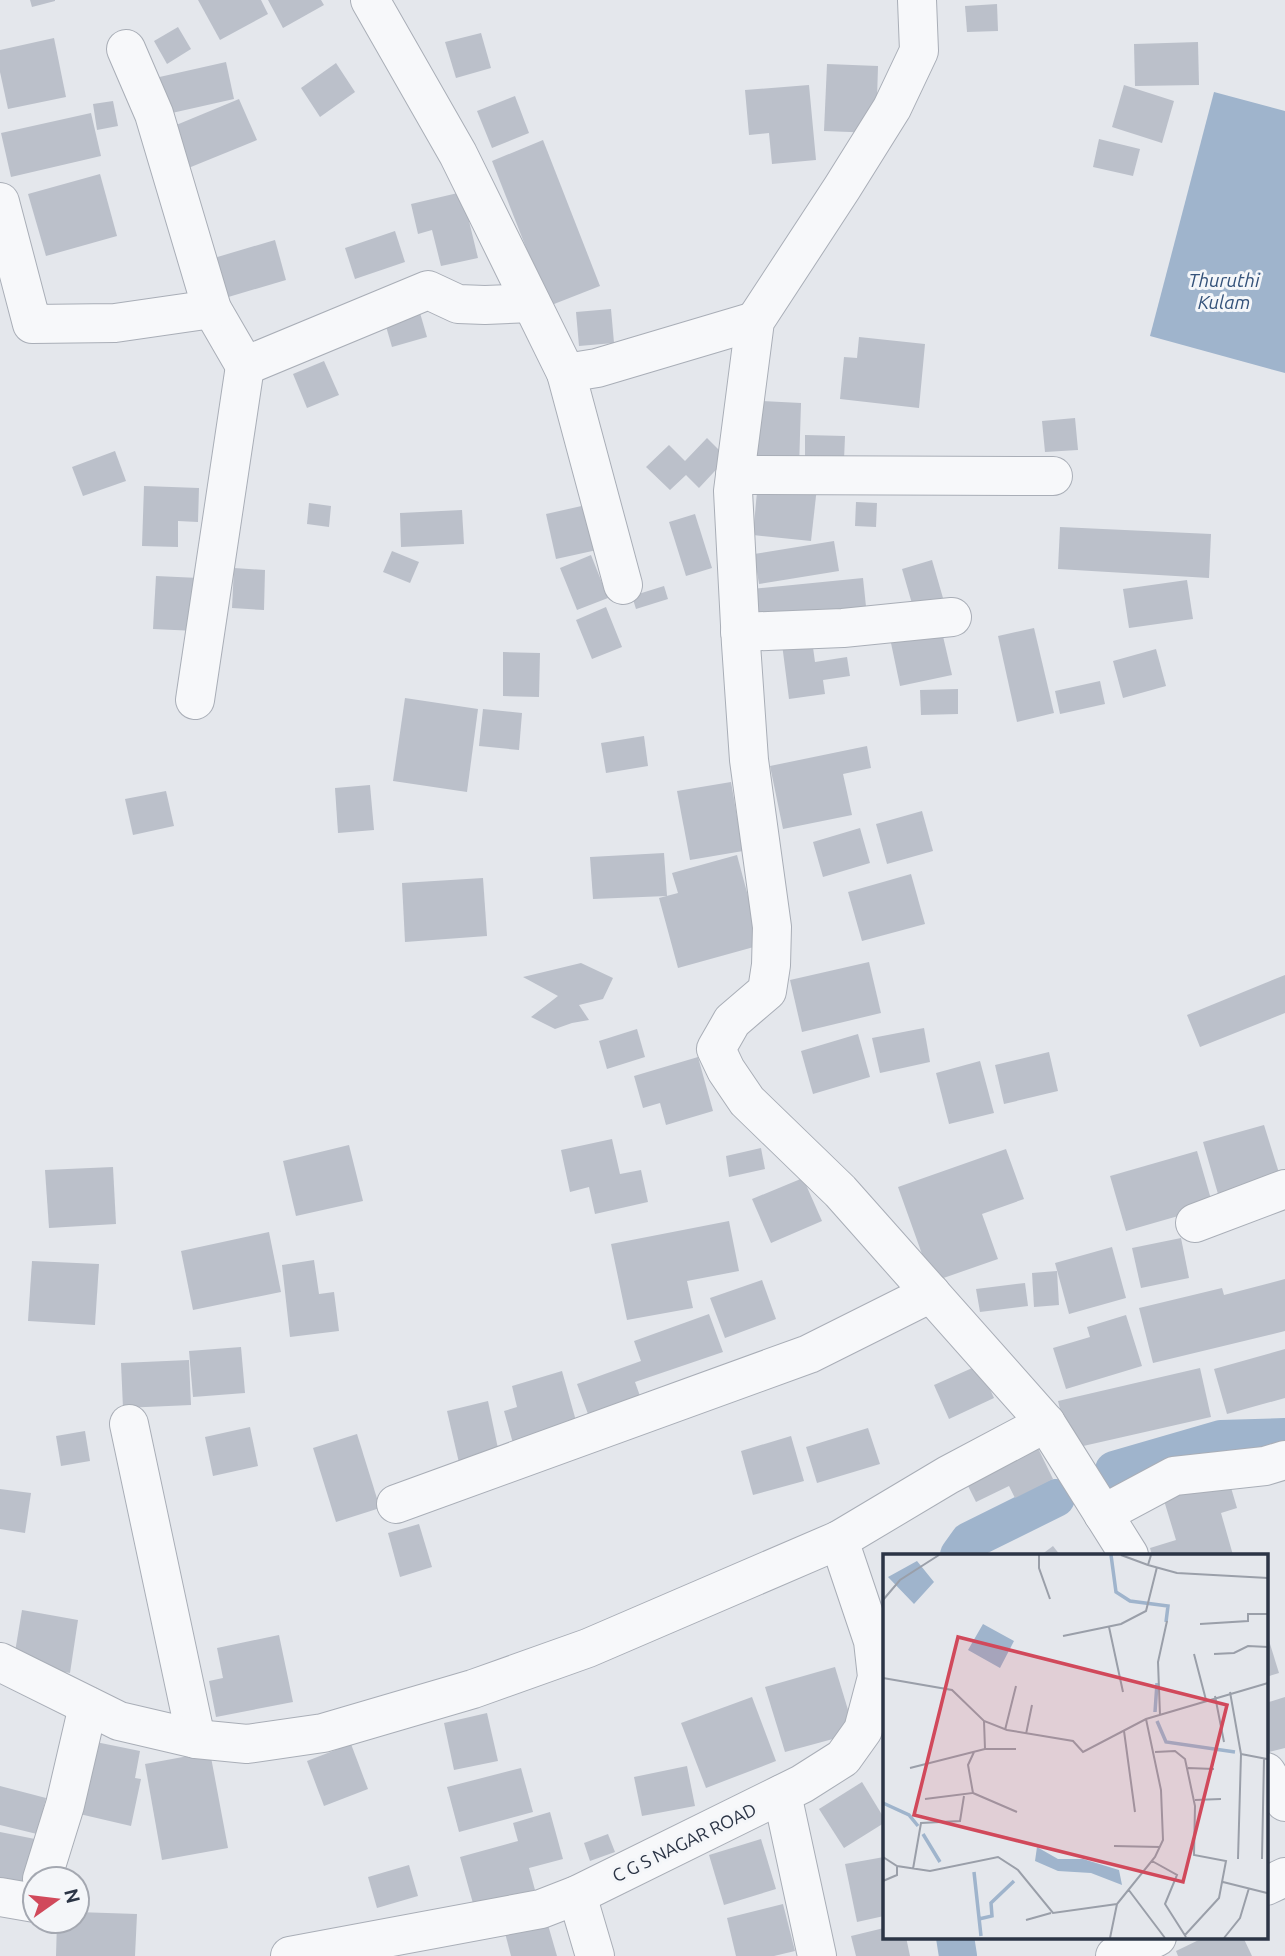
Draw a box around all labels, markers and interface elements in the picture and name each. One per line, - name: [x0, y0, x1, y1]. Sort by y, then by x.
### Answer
- water label: Thuruthi Kulam: [1188, 269, 1261, 313]
- inset map: [883, 1554, 1268, 1938]
- street label: C G S NAGAR ROAD: [609, 1798, 759, 1886]
- north arrow: [21, 1865, 91, 1935]
- text: N: [60, 1886, 85, 1905]

